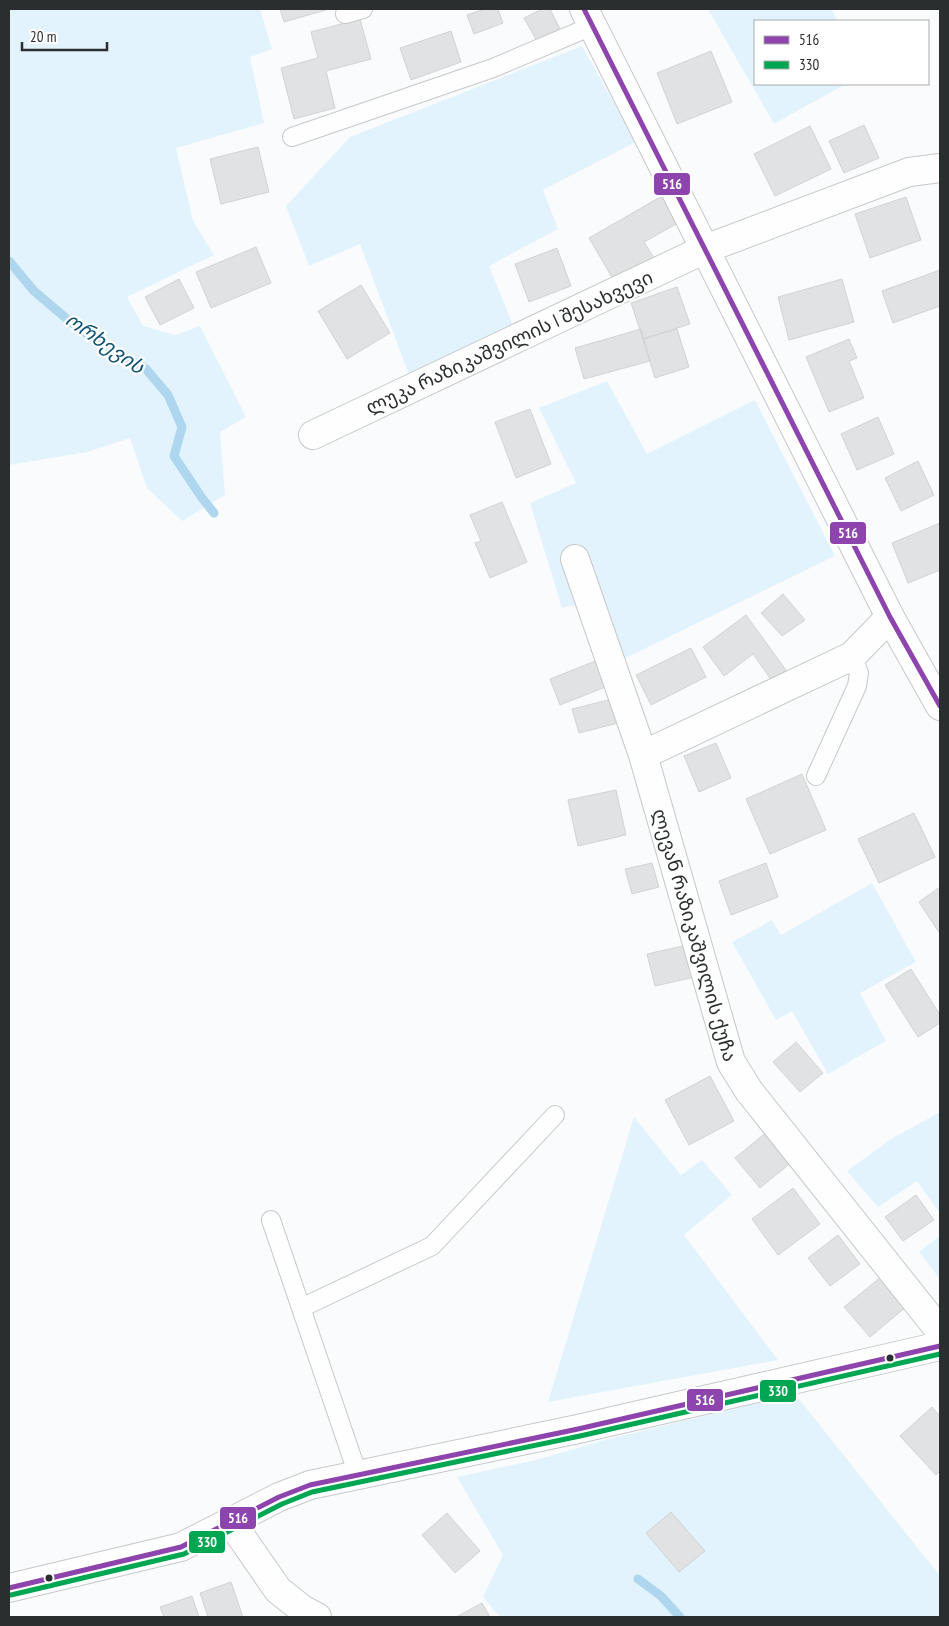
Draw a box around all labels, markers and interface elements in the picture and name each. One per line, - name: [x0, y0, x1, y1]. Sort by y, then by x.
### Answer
- scale bar: [22, 20, 108, 52]
- legend: [754, 20, 929, 85]
- text: 20 m: [30, 27, 56, 46]
- text: 516: [799, 30, 820, 49]
- text: 330: [799, 55, 820, 74]
- line badge: 516: [653, 172, 691, 196]
- text: 516: [662, 175, 682, 193]
- street label: ლუკა რაზიკაშვილის I შესახვევი: [362, 265, 657, 420]
- water label: ორხევის: [60, 306, 150, 380]
- line badge: 516: [829, 521, 867, 545]
- text: 516: [838, 524, 858, 542]
- street label: ლევან რაზიკაშვილის ქუჩა: [646, 806, 743, 1064]
- unlabelled marker: [885, 1353, 895, 1363]
- line badge: 330: [759, 1379, 797, 1403]
- text: 330: [768, 1382, 788, 1400]
- line badge: 516: [686, 1388, 724, 1412]
- text: 516: [695, 1391, 715, 1409]
- line badge: 516: [219, 1506, 257, 1530]
- text: 516: [228, 1509, 248, 1527]
- line badge: 330: [188, 1530, 226, 1554]
- text: 330: [197, 1533, 217, 1551]
- unlabelled marker: [44, 1573, 54, 1583]

